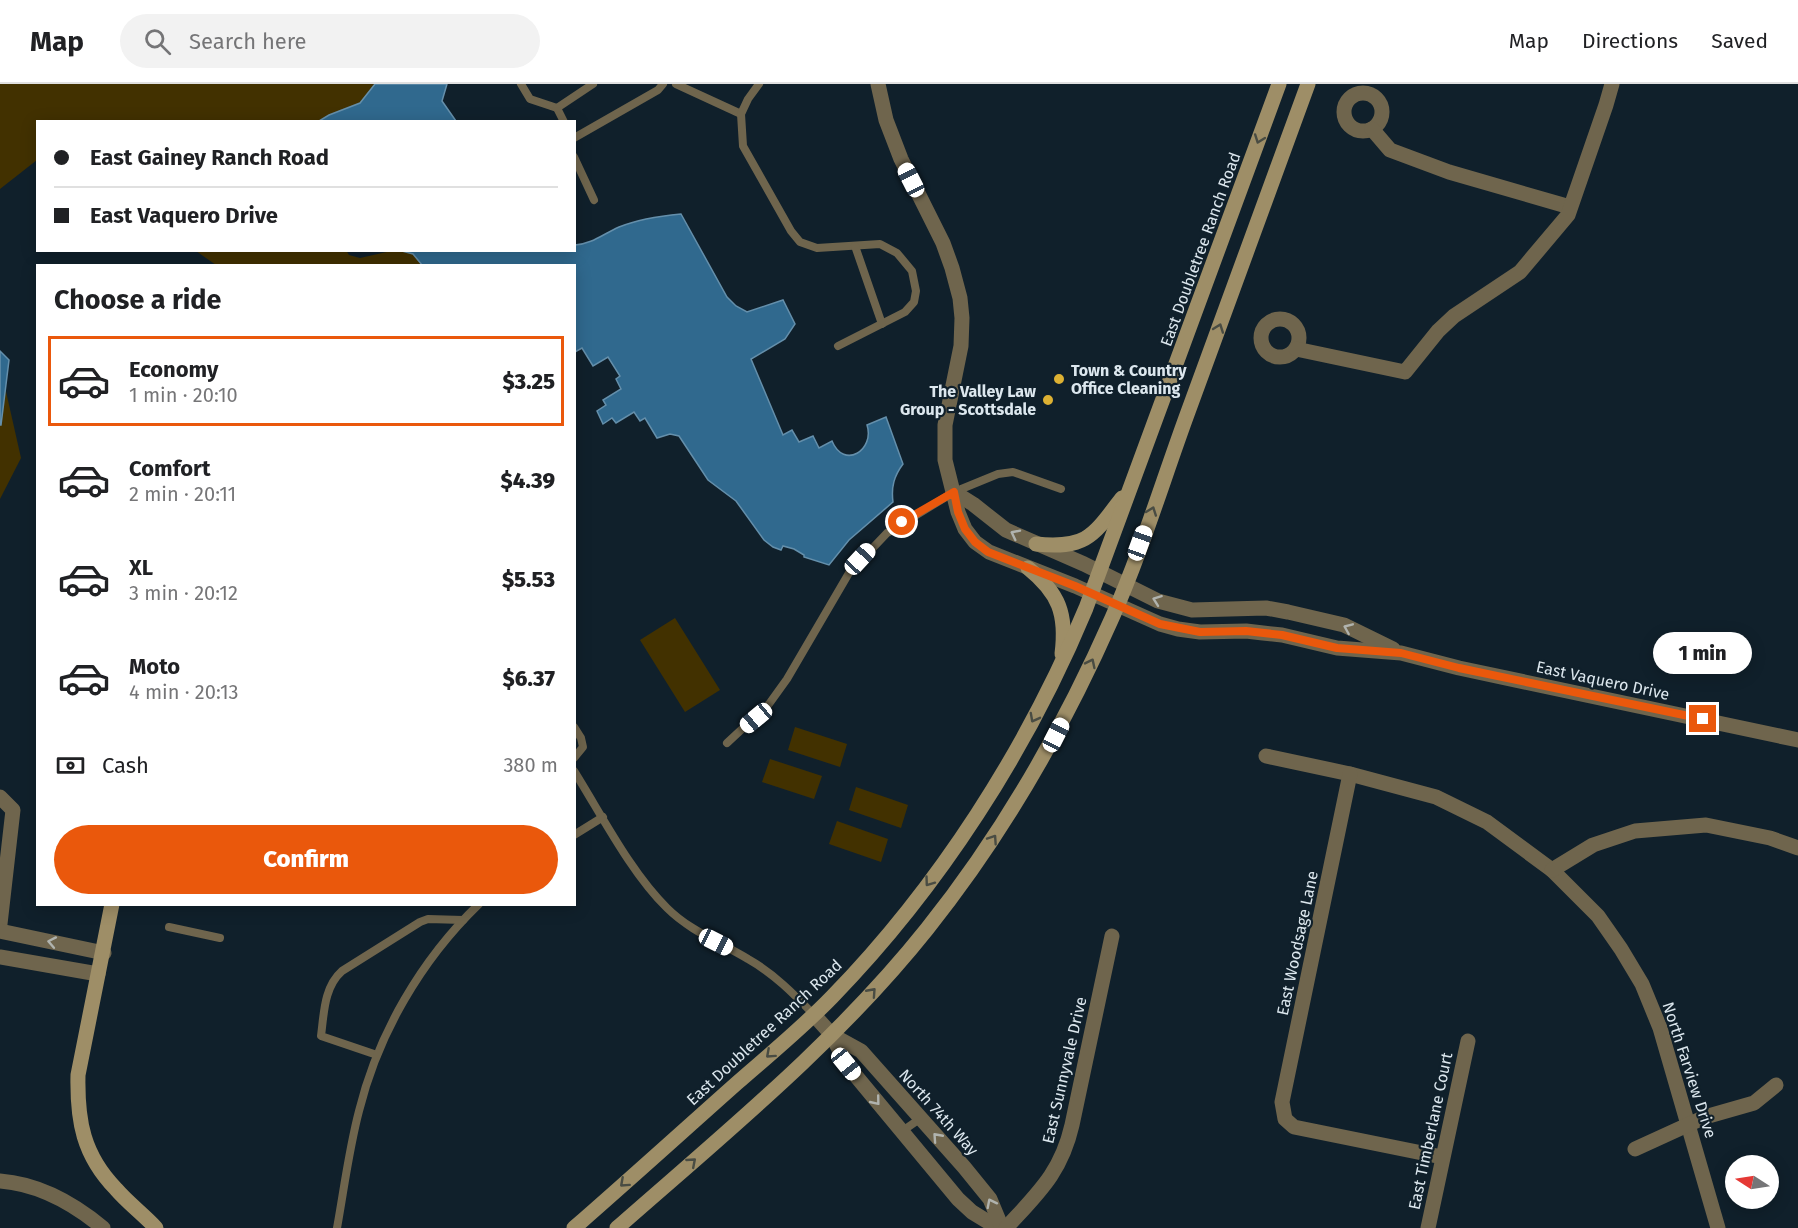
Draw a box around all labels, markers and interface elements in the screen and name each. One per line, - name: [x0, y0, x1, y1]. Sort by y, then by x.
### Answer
- search box: [120, 14, 540, 68]
- text: Map: [30, 25, 84, 58]
- icon: search: [141, 25, 174, 58]
- text: Search here: [189, 28, 307, 55]
- text: Map: [1509, 28, 1549, 54]
- text: Directions: [1582, 28, 1678, 54]
- text: Saved: [1711, 28, 1768, 54]
- one-way arrow: [1254, 133, 1267, 144]
- text: East Gainey Ranch Road: [90, 144, 329, 171]
- street label: East Doubletree Ranch Road: [1156, 150, 1244, 349]
- car: [895, 160, 927, 200]
- text: East Vaquero Drive: [90, 202, 278, 229]
- text: Choose a ride: [54, 284, 221, 316]
- one-way arrow: [1211, 323, 1224, 334]
- icon: car: [57, 354, 111, 408]
- text: Economy: [129, 356, 218, 383]
- place label: Town & Country Office Cleaning: [1071, 361, 1187, 398]
- text: $3.25: [502, 368, 555, 395]
- marker: Town & Country Office Cleaning: [1052, 372, 1066, 386]
- place label: The Valley Law Group - Scottsdale: [900, 382, 1036, 419]
- text: 1 min · 20:10: [129, 383, 238, 407]
- marker: The Valley Law Group - Scottsdale: [1041, 393, 1055, 407]
- icon: car: [57, 453, 111, 507]
- text: Comfort: [129, 455, 210, 482]
- text: $4.39: [501, 467, 555, 494]
- text: 2 min · 20:11: [129, 482, 236, 506]
- one-way arrow: [1145, 506, 1157, 517]
- route start: [888, 508, 915, 535]
- car: [1125, 523, 1155, 563]
- one-way arrow: [1010, 530, 1021, 542]
- car: [841, 540, 879, 578]
- icon: car: [57, 552, 111, 606]
- text: XL: [129, 554, 153, 581]
- text: $5.53: [502, 566, 555, 593]
- text: 3 min · 20:12: [129, 581, 238, 605]
- one-way arrow: [1152, 594, 1163, 607]
- one-way arrow: [1343, 623, 1354, 635]
- callout: 1 min: [1654, 632, 1752, 674]
- text: 1 min: [1679, 641, 1726, 665]
- icon: car: [57, 651, 111, 705]
- text: Moto: [129, 653, 180, 680]
- street label: East Vaquero Drive: [1535, 657, 1671, 704]
- one-way arrow: [1084, 659, 1095, 670]
- text: $6.37: [503, 665, 555, 692]
- text: 4 min · 20:13: [129, 680, 239, 704]
- car: [736, 700, 776, 736]
- route end: [1689, 705, 1716, 732]
- one-way arrow: [1030, 711, 1041, 722]
- car: [1040, 715, 1072, 755]
- icon: cash: [54, 749, 87, 782]
- text: Cash: [102, 752, 149, 779]
- text: 380 m: [503, 753, 558, 777]
- button: Confirm: [54, 825, 558, 894]
- one-way arrow: [985, 835, 996, 846]
- street label: East Woodsage Lane: [1273, 869, 1322, 1017]
- one-way arrow: [925, 875, 936, 886]
- car: [696, 926, 736, 958]
- one-way arrow: [47, 937, 57, 950]
- street label: East Doubletree Ranch Road: [683, 955, 846, 1109]
- one-way arrow: [865, 989, 876, 999]
- street label: East Sunnyvale Drive: [1038, 995, 1091, 1145]
- street label: North Farview Drive: [1659, 1000, 1720, 1141]
- car: [828, 1044, 864, 1084]
- one-way arrow: [766, 1047, 777, 1058]
- street label: East Timberlane Court: [1405, 1051, 1456, 1211]
- street label: North 74th Way: [895, 1065, 982, 1159]
- one-way arrow: [869, 1094, 880, 1105]
- one-way arrow: [933, 1133, 944, 1144]
- north arrow: [1725, 1155, 1779, 1209]
- map controls: [1725, 1155, 1779, 1209]
- one-way arrow: [685, 1158, 696, 1169]
- one-way arrow: [621, 1176, 631, 1187]
- one-way arrow: [987, 1199, 998, 1209]

